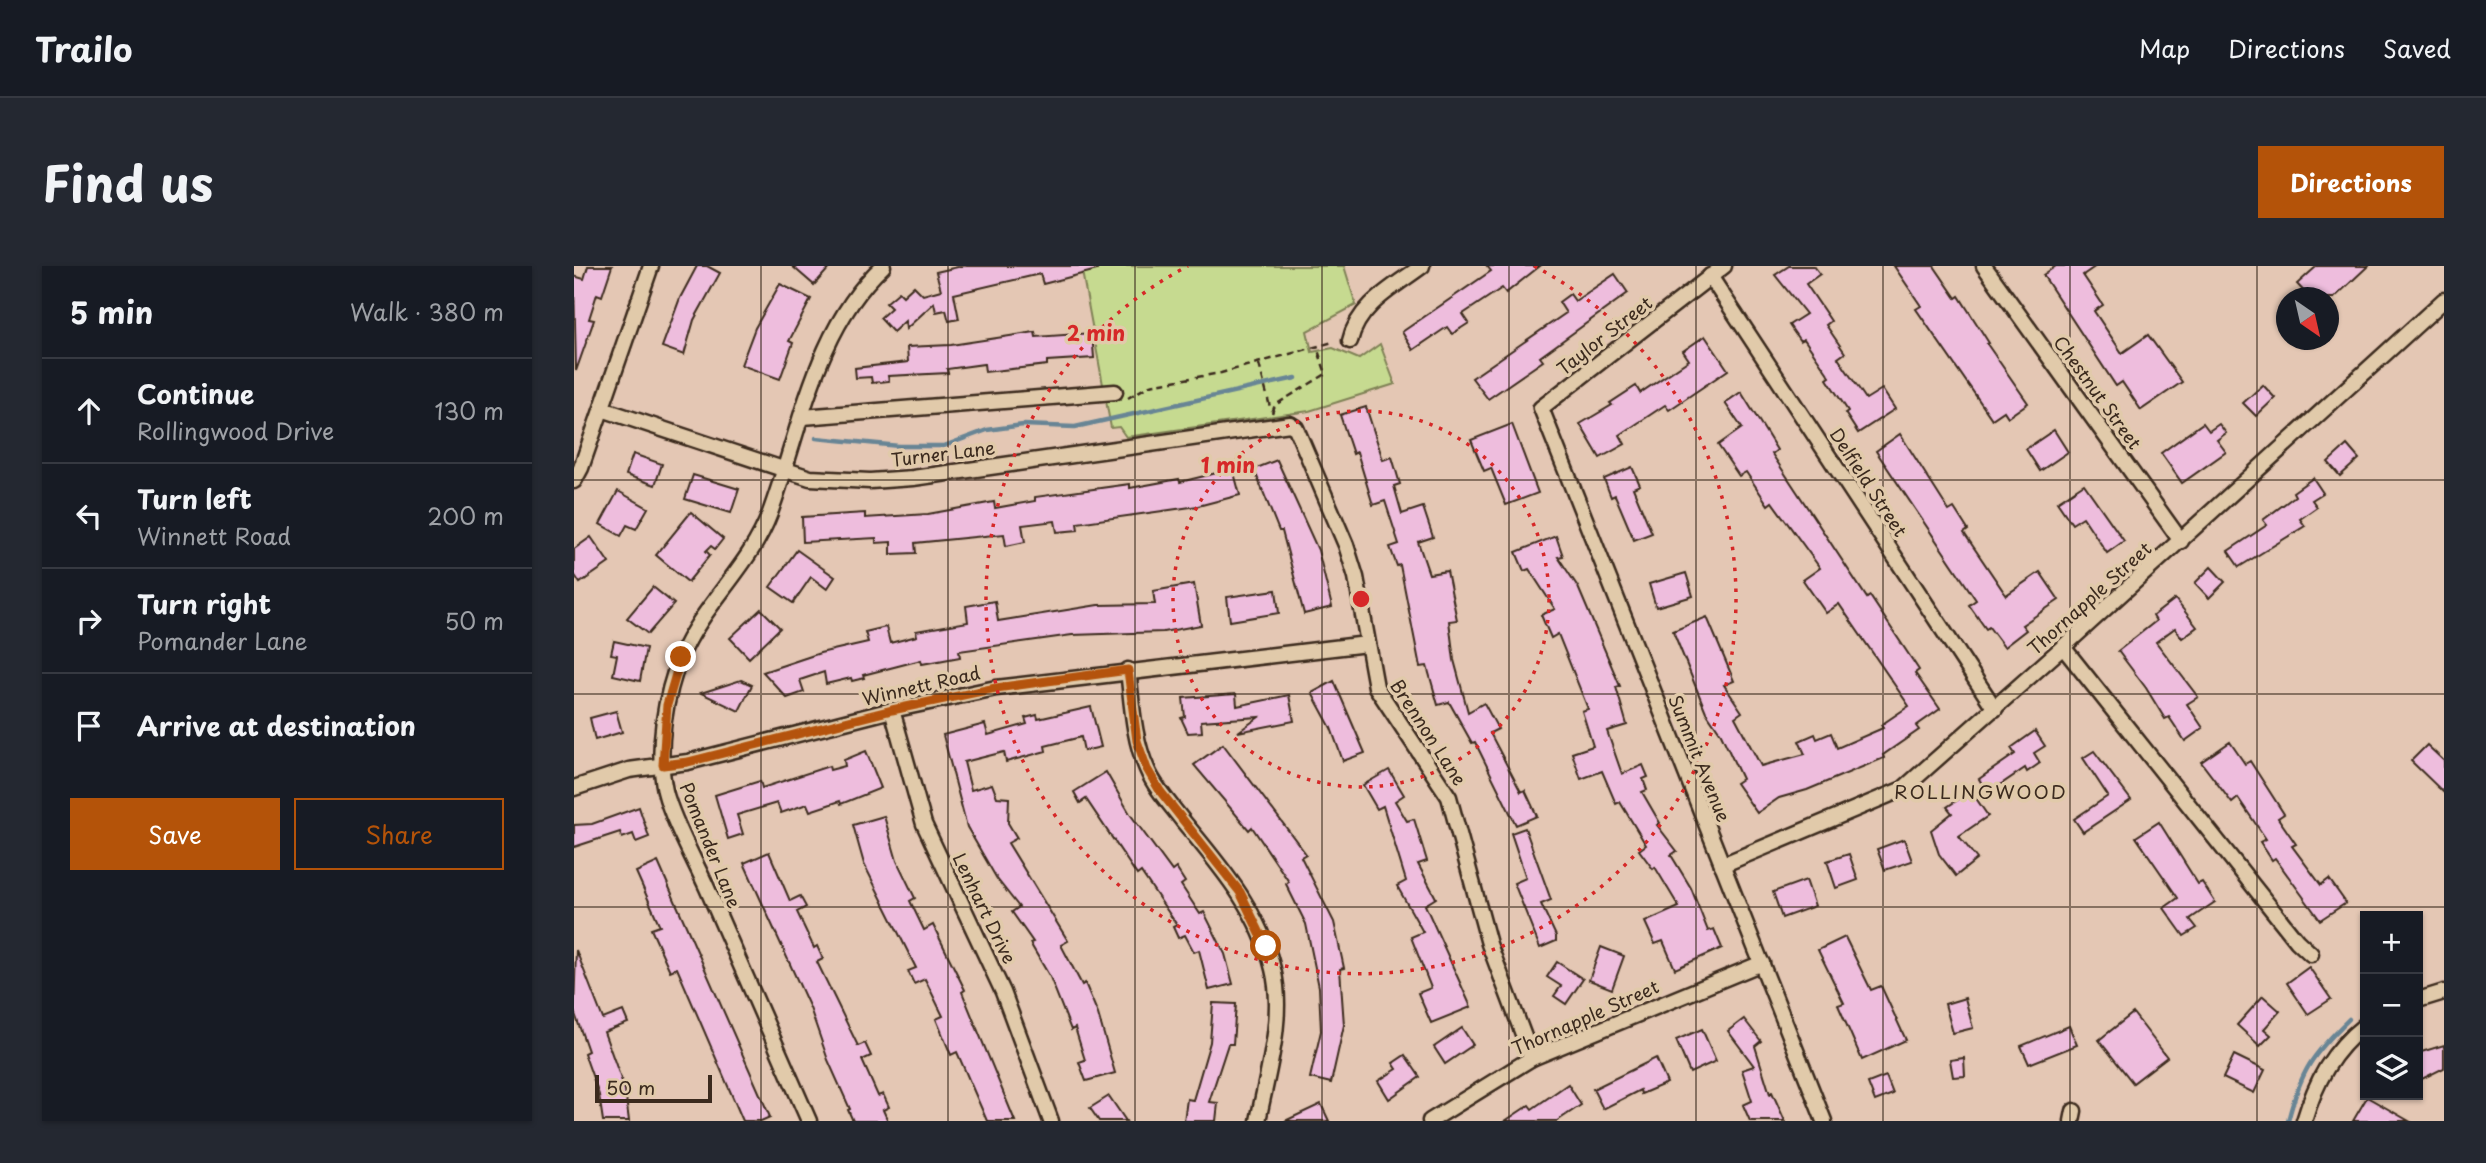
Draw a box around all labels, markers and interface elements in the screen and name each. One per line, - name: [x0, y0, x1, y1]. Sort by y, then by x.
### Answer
- text: Trailo: [35, 23, 132, 73]
- text: Map: [2139, 30, 2190, 66]
- text: Directions: [2228, 30, 2345, 66]
- text: Saved: [2383, 30, 2451, 66]
- text: Find us: [42, 145, 213, 219]
- button: Directions: [2258, 146, 2444, 218]
- north arrow: [2276, 287, 2339, 350]
- text: 5 min: [70, 289, 153, 334]
- street label: Taylor Street: [1551, 289, 1657, 381]
- text: Walk · 380 m: [350, 294, 504, 329]
- text: 2 min: [1067, 316, 1125, 348]
- street label: Chestnut Street: [2048, 330, 2148, 454]
- text: Continue: [137, 374, 254, 413]
- icon: ahead: [70, 392, 108, 430]
- text: 130 m: [434, 393, 504, 428]
- text: Rollingwood Drive: [137, 413, 334, 448]
- street label: Delfield Street: [1824, 422, 1914, 542]
- street label: Turner Lane: [890, 433, 996, 473]
- text: 1 min: [1201, 448, 1255, 480]
- text: Turn left: [137, 479, 252, 518]
- icon: left: [70, 497, 108, 535]
- text: 200 m: [427, 498, 504, 533]
- text: Winnett Road: [137, 518, 291, 553]
- street label: Thornapple Street: [2021, 535, 2157, 661]
- text: Turn right: [137, 584, 271, 623]
- centre of rings: [1349, 587, 1373, 611]
- icon: right: [70, 602, 108, 640]
- text: 50 m: [444, 603, 504, 638]
- text: Pomander Lane: [137, 623, 308, 658]
- route end: [665, 641, 696, 672]
- street label: Winnett Road: [859, 658, 983, 712]
- street label: Brennon Lane: [1385, 674, 1473, 790]
- street label: Summit Avenue: [1662, 690, 1738, 826]
- text: Arrive at destination: [137, 706, 416, 745]
- icon: arrive: [70, 707, 108, 745]
- district label: ROLLINGWOOD: [1894, 777, 2068, 805]
- street label: Pomander Lane: [673, 778, 749, 912]
- button: Save: [70, 798, 280, 870]
- button: Share: [294, 798, 504, 870]
- street label: Lenhart Drive: [947, 848, 1023, 968]
- map controls: [2360, 911, 2423, 1100]
- button: +: [2360, 911, 2423, 974]
- route start: [1250, 930, 1281, 961]
- street label: Thornapple Street: [1507, 972, 1663, 1062]
- button: −: [2360, 974, 2423, 1037]
- button: layers: [2360, 1037, 2423, 1100]
- scale bar: [595, 1072, 712, 1104]
- text: 50 m: [606, 1073, 655, 1101]

